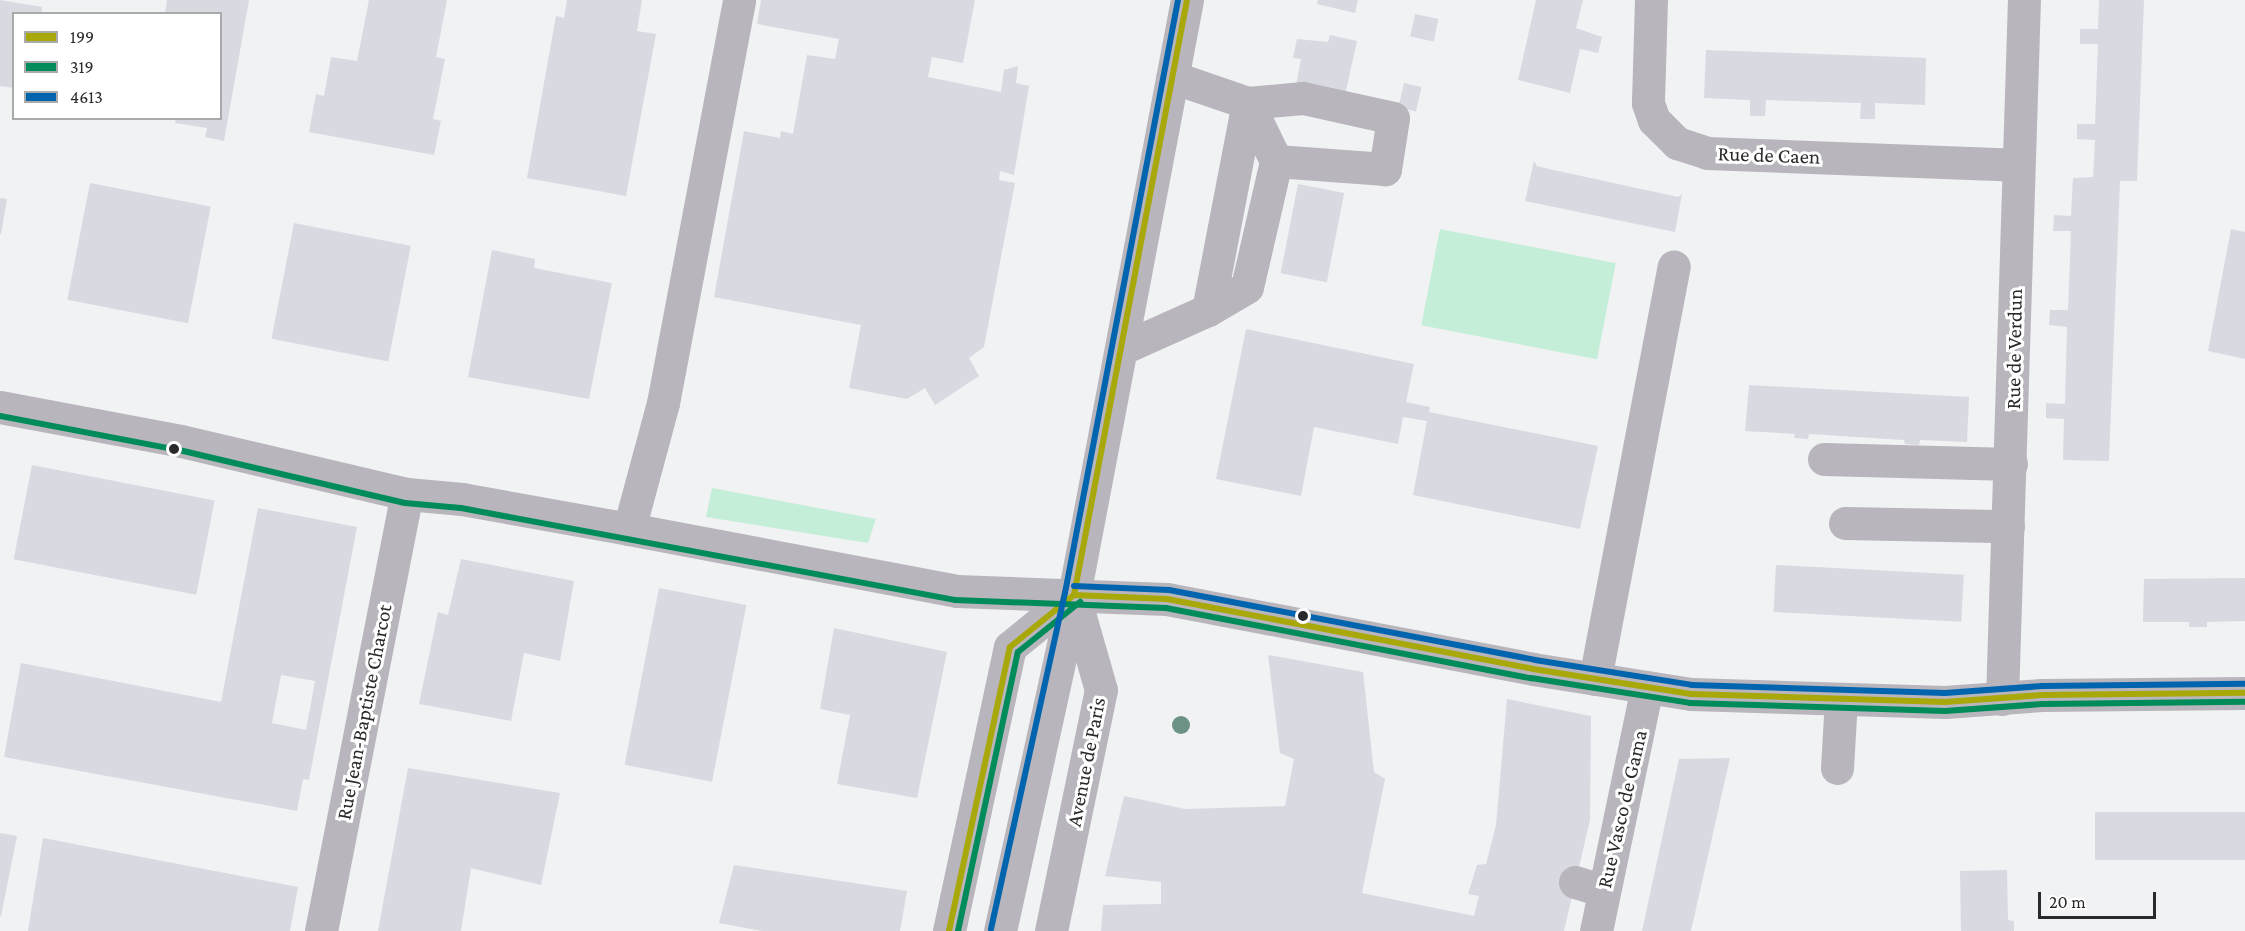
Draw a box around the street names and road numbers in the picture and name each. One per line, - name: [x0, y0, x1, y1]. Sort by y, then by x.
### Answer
- street label: Rue de Caen: [1717, 141, 1821, 169]
- street label: Rue de Verdun: [2000, 288, 2028, 410]
- street label: Rue Jean-Baptiste Charcot: [331, 602, 397, 822]
- street label: Avenue de Paris: [1061, 695, 1111, 829]
- street label: Rue Vasco de Gama: [1592, 727, 1652, 891]

